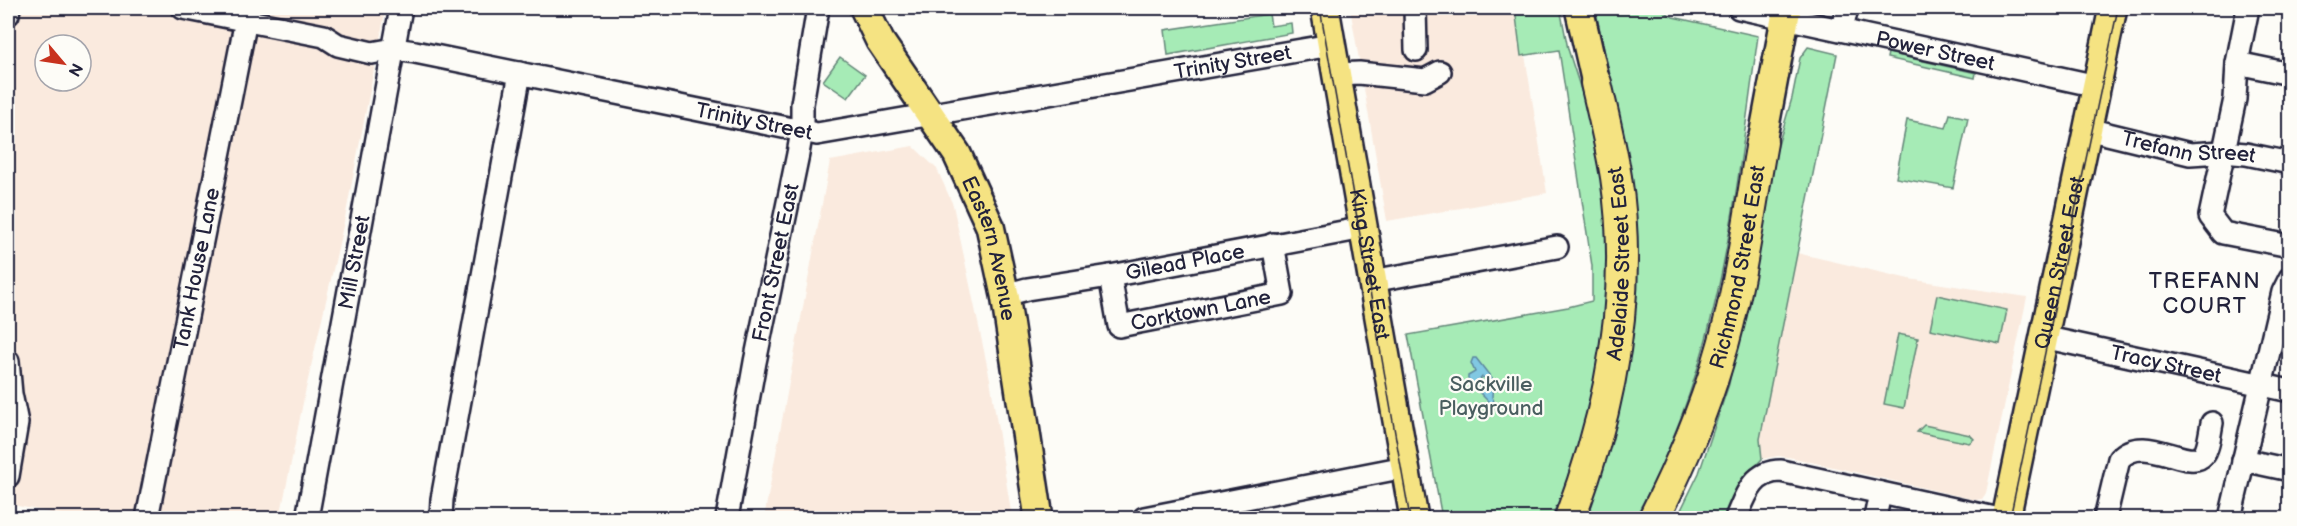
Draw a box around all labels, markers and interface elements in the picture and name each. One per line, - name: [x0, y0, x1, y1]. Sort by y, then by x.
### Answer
- street label: Power Street: [1873, 26, 1998, 77]
- north arrow: [33, 33, 93, 93]
- street label: Trinity Street: [1172, 40, 1294, 85]
- text: N: [64, 60, 86, 79]
- street label: Trinity Street: [694, 98, 815, 146]
- street label: Trefann Street: [2119, 126, 2258, 169]
- street label: Richmond Street East: [1705, 163, 1771, 372]
- street label: Adelaide Street East: [1602, 164, 1635, 362]
- street label: Eastern Avenue: [956, 172, 1021, 322]
- street label: Queen Street East: [2030, 173, 2090, 351]
- street label: Front Street East: [747, 181, 805, 344]
- street label: Tank House Lane: [169, 186, 225, 352]
- street label: King Street East: [1344, 186, 1395, 343]
- street label: Mill Street: [334, 213, 376, 312]
- street label: Gilead Place: [1123, 239, 1247, 286]
- district label: TREFANN COURT: [2149, 268, 2261, 320]
- street label: Corktown Lane: [1129, 284, 1273, 336]
- street label: Tracy Street: [2108, 340, 2224, 389]
- park label: Sackville Playground: [1438, 372, 1544, 421]

